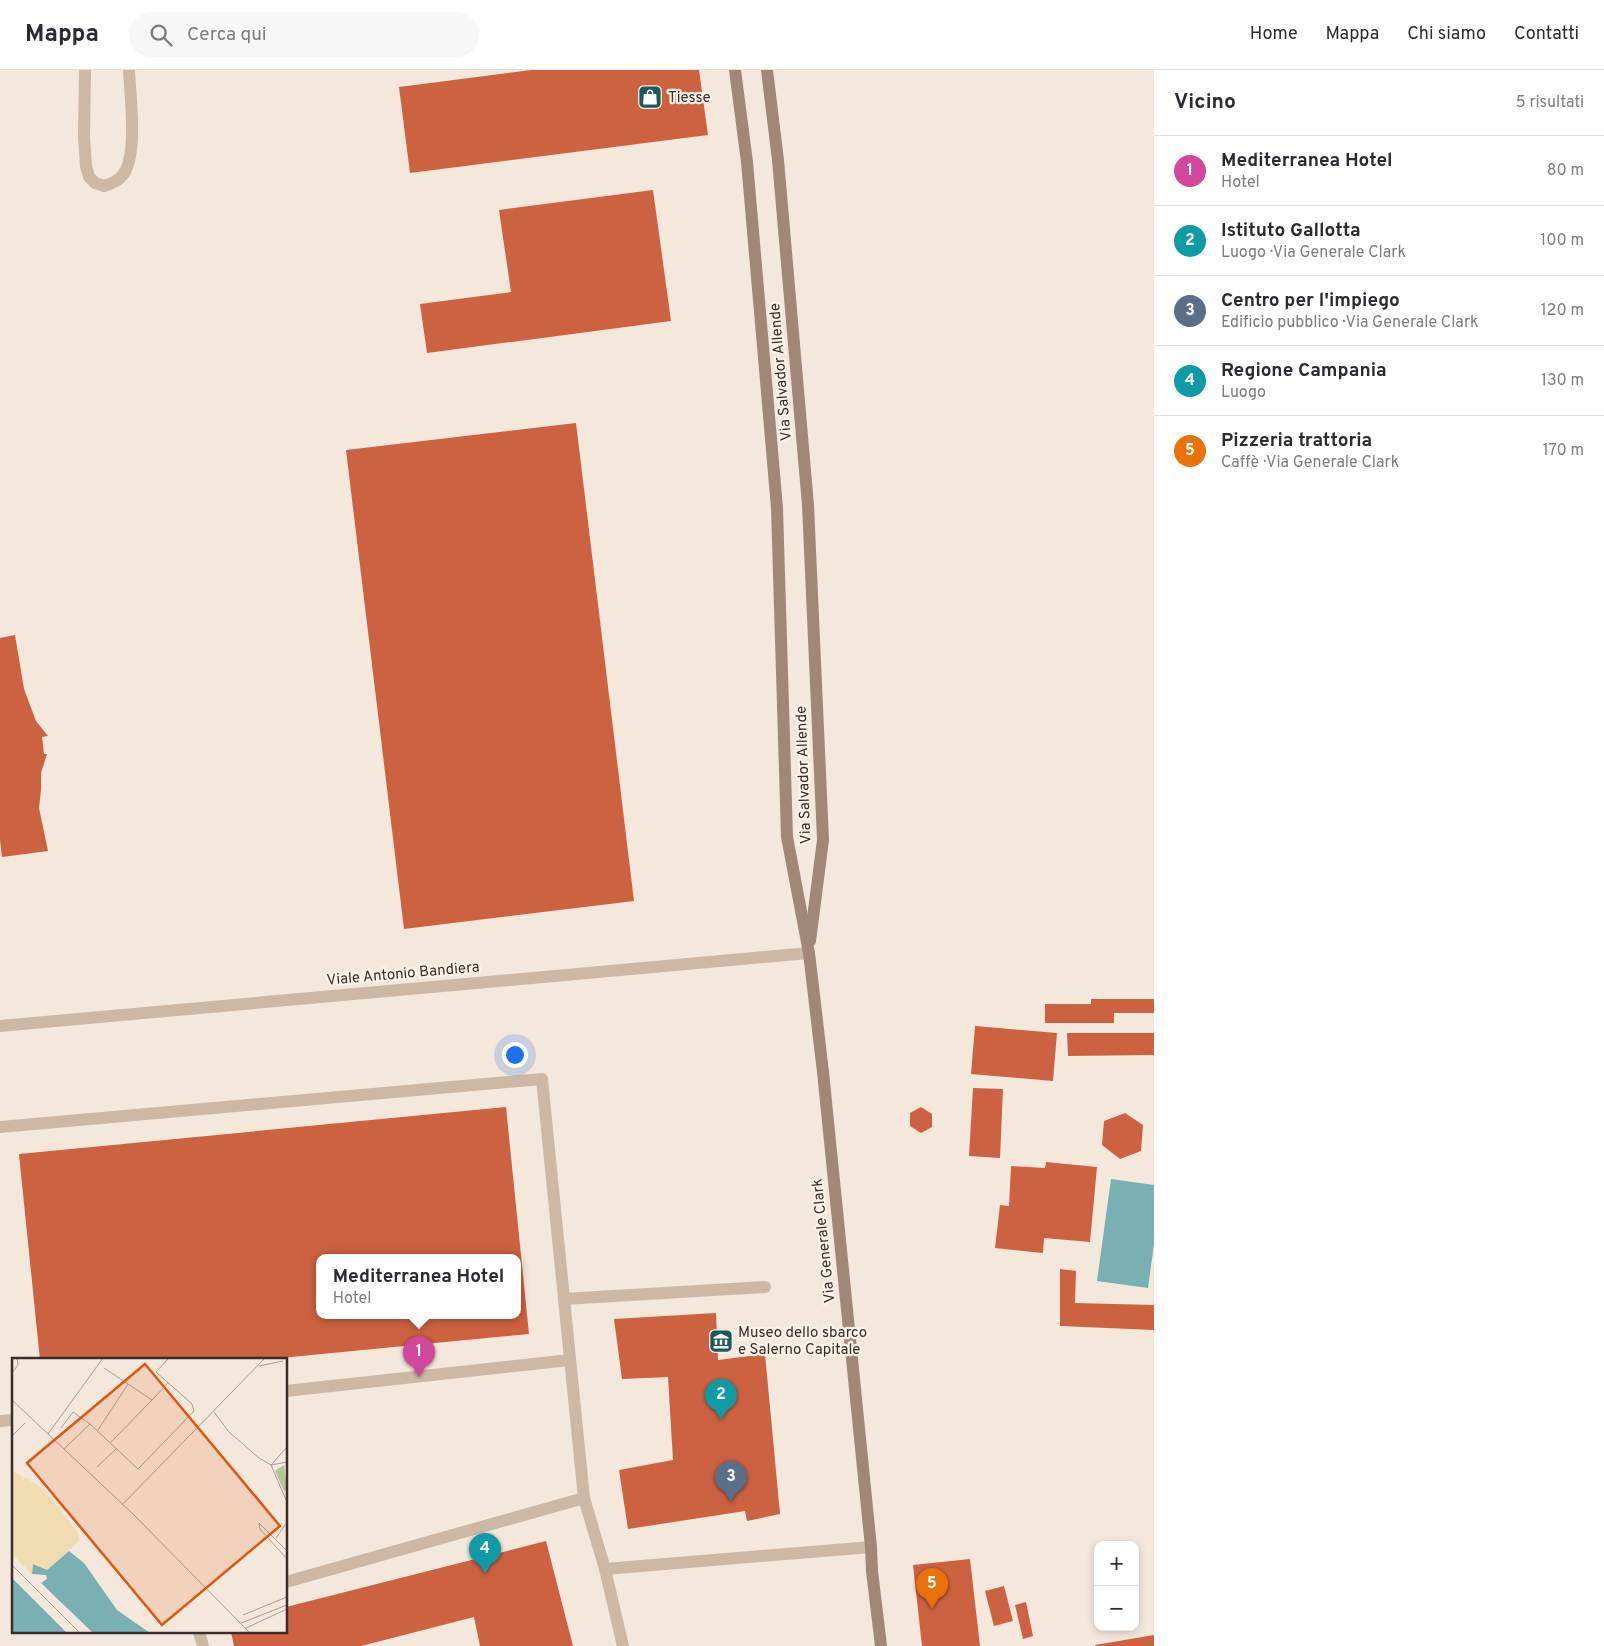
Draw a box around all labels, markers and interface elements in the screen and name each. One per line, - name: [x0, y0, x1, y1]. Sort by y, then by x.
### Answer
- search box: [129, 12, 479, 57]
- text: Mappa: [25, 20, 99, 50]
- icon: search: [147, 21, 175, 49]
- text: Cerca qui: [187, 23, 267, 47]
- text: Home: [1250, 23, 1298, 46]
- text: Mappa: [1326, 23, 1379, 46]
- text: Chi siamo: [1407, 23, 1486, 46]
- text: Contatti: [1514, 23, 1579, 46]
- shop icon: Tiesse: [637, 84, 663, 110]
- place label: Tiesse: [668, 89, 710, 108]
- text: Vicino: [1174, 89, 1236, 116]
- text: 5 risultati: [1516, 93, 1584, 113]
- text: Mediterranea Hotel: [1221, 149, 1393, 173]
- text: 1: [1187, 161, 1193, 181]
- text: 80 m: [1547, 161, 1584, 181]
- text: Hotel: [1221, 173, 1260, 193]
- text: Istituto Gallotta: [1221, 219, 1361, 243]
- text: 2: [1185, 231, 1195, 251]
- text: 100 m: [1540, 231, 1584, 251]
- text: Luogo · Via Generale Clark: [1221, 243, 1406, 263]
- text: Centro per l'impiego: [1221, 289, 1400, 313]
- text: 3: [1185, 301, 1195, 321]
- text: 120 m: [1541, 301, 1584, 321]
- street label: Via Salvador Allende: [766, 302, 797, 442]
- text: Edificio pubblico · Via Generale Clark: [1221, 313, 1479, 333]
- text: Regione Campania: [1221, 359, 1387, 383]
- text: 4: [1185, 371, 1195, 391]
- text: 130 m: [1541, 371, 1584, 391]
- text: Luogo: [1221, 383, 1266, 403]
- text: Pizzeria trattoria: [1221, 429, 1372, 453]
- text: 5: [1185, 441, 1195, 461]
- text: 170 m: [1543, 441, 1584, 461]
- text: Caffè · Via Generale Clark: [1221, 453, 1399, 473]
- street label: Via Salvador Allende: [793, 706, 816, 844]
- street label: Viale Antonio Bandiera: [326, 958, 480, 991]
- your location: [502, 1042, 528, 1068]
- street label: Via Generale Clark: [809, 1178, 840, 1304]
- popup: [316, 1254, 521, 1319]
- text: Mediterranea Hotel: [333, 1265, 504, 1289]
- text: Hotel: [333, 1289, 371, 1309]
- place label: Museo dello sbarco e Salerno Capitale: [738, 1324, 867, 1360]
- museum icon: Museo dello sbarco e Salerno Capitale: [708, 1328, 734, 1354]
- pin: 1: [403, 1336, 435, 1377]
- inset map: [12, 1358, 288, 1634]
- pin: 2: [705, 1379, 737, 1420]
- pin: 3: [715, 1461, 747, 1502]
- pin: 4: [469, 1533, 501, 1574]
- map controls: [1094, 1541, 1139, 1631]
- button: +: [1094, 1541, 1139, 1586]
- pin: 5: [916, 1568, 948, 1609]
- button: −: [1094, 1586, 1139, 1631]

